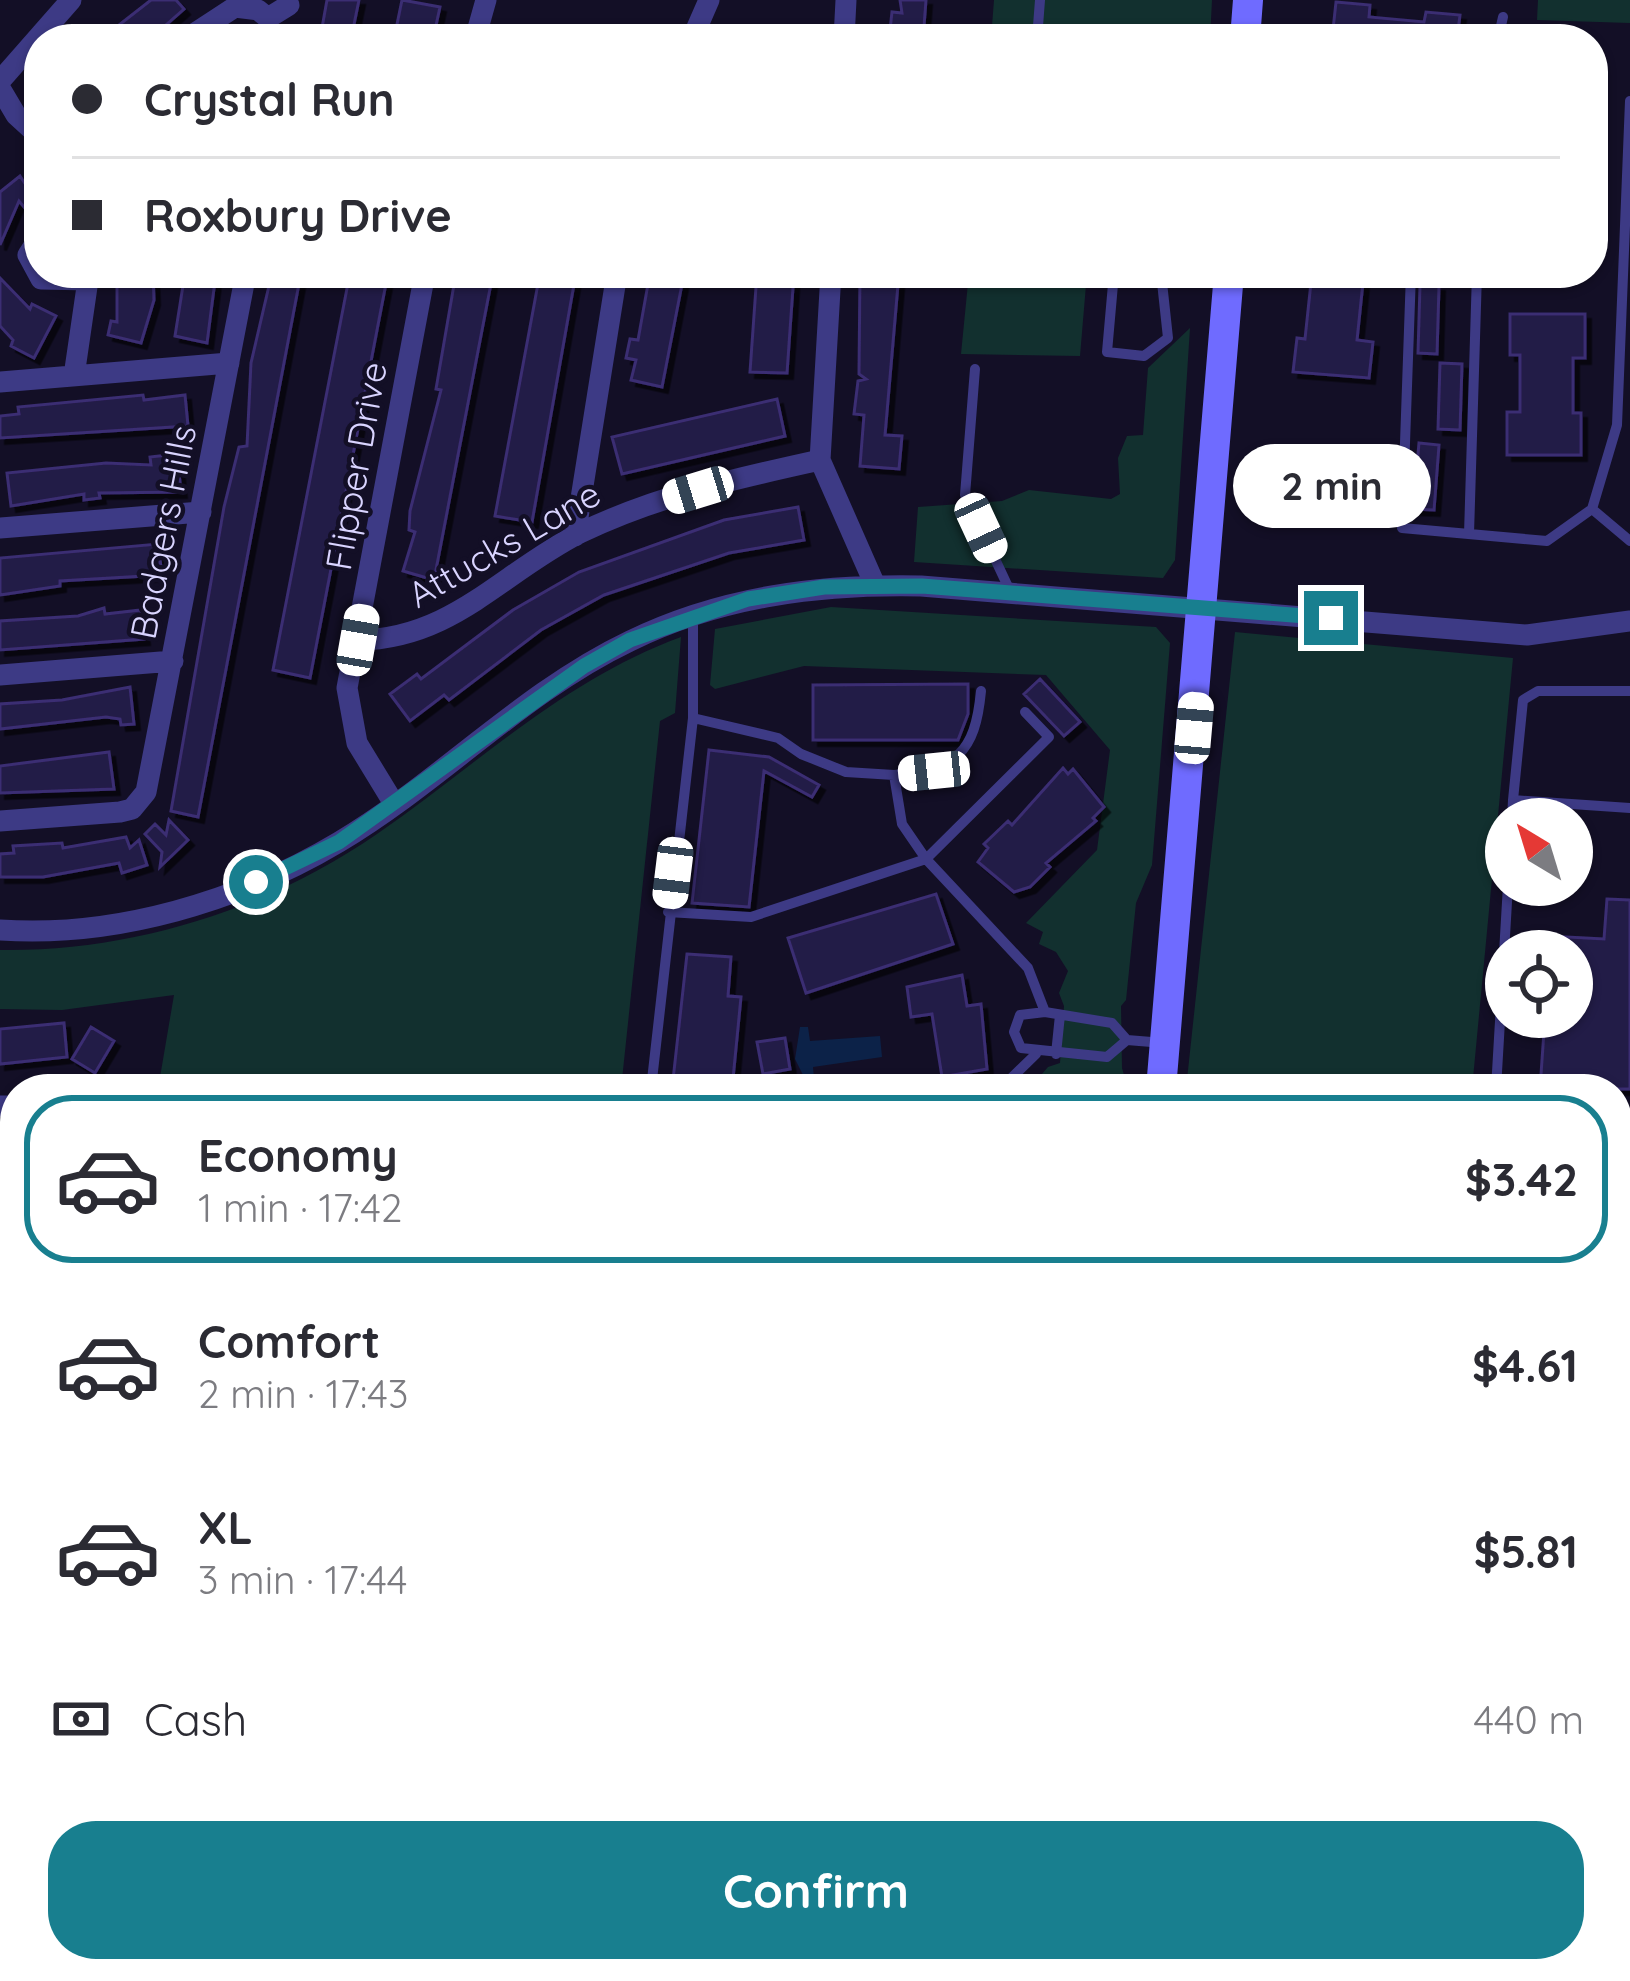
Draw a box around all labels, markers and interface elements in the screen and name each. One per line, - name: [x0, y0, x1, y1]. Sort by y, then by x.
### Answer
- text: Crystal Run: [144, 71, 395, 127]
- text: Roxbury Drive: [144, 187, 452, 243]
- street label: Flipper Drive: [315, 358, 396, 574]
- street label: Badgers Hills: [120, 421, 205, 643]
- callout: 2 min: [1232, 444, 1430, 528]
- text: 2 min: [1281, 461, 1383, 510]
- car: [658, 462, 738, 518]
- street label: Attucks Lane: [400, 470, 608, 617]
- car: [949, 488, 1013, 568]
- route end: [1304, 591, 1358, 645]
- car: [334, 601, 382, 679]
- car: [1173, 691, 1215, 765]
- car: [896, 749, 972, 793]
- north arrow: [1485, 798, 1593, 906]
- map controls: [1485, 798, 1593, 1038]
- car: [651, 835, 695, 911]
- route start: [229, 855, 283, 909]
- button: locate: [1485, 930, 1593, 1038]
- icon: car: [54, 1125, 162, 1233]
- text: Economy: [198, 1127, 398, 1183]
- text: $3.42: [1465, 1151, 1578, 1207]
- text: 1 min · 17:42: [198, 1183, 402, 1232]
- icon: car: [54, 1311, 162, 1419]
- text: Comfort: [198, 1313, 380, 1369]
- text: $4.61: [1472, 1337, 1578, 1393]
- text: 2 min · 17:43: [198, 1369, 408, 1418]
- icon: car: [54, 1497, 162, 1605]
- text: XL: [198, 1499, 253, 1555]
- text: $5.81: [1474, 1523, 1578, 1579]
- text: 3 min · 17:44: [198, 1555, 407, 1604]
- icon: cash: [48, 1686, 114, 1752]
- text: Cash: [144, 1691, 247, 1747]
- text: 440 m: [1473, 1695, 1584, 1744]
- button: Confirm: [48, 1821, 1584, 1959]

